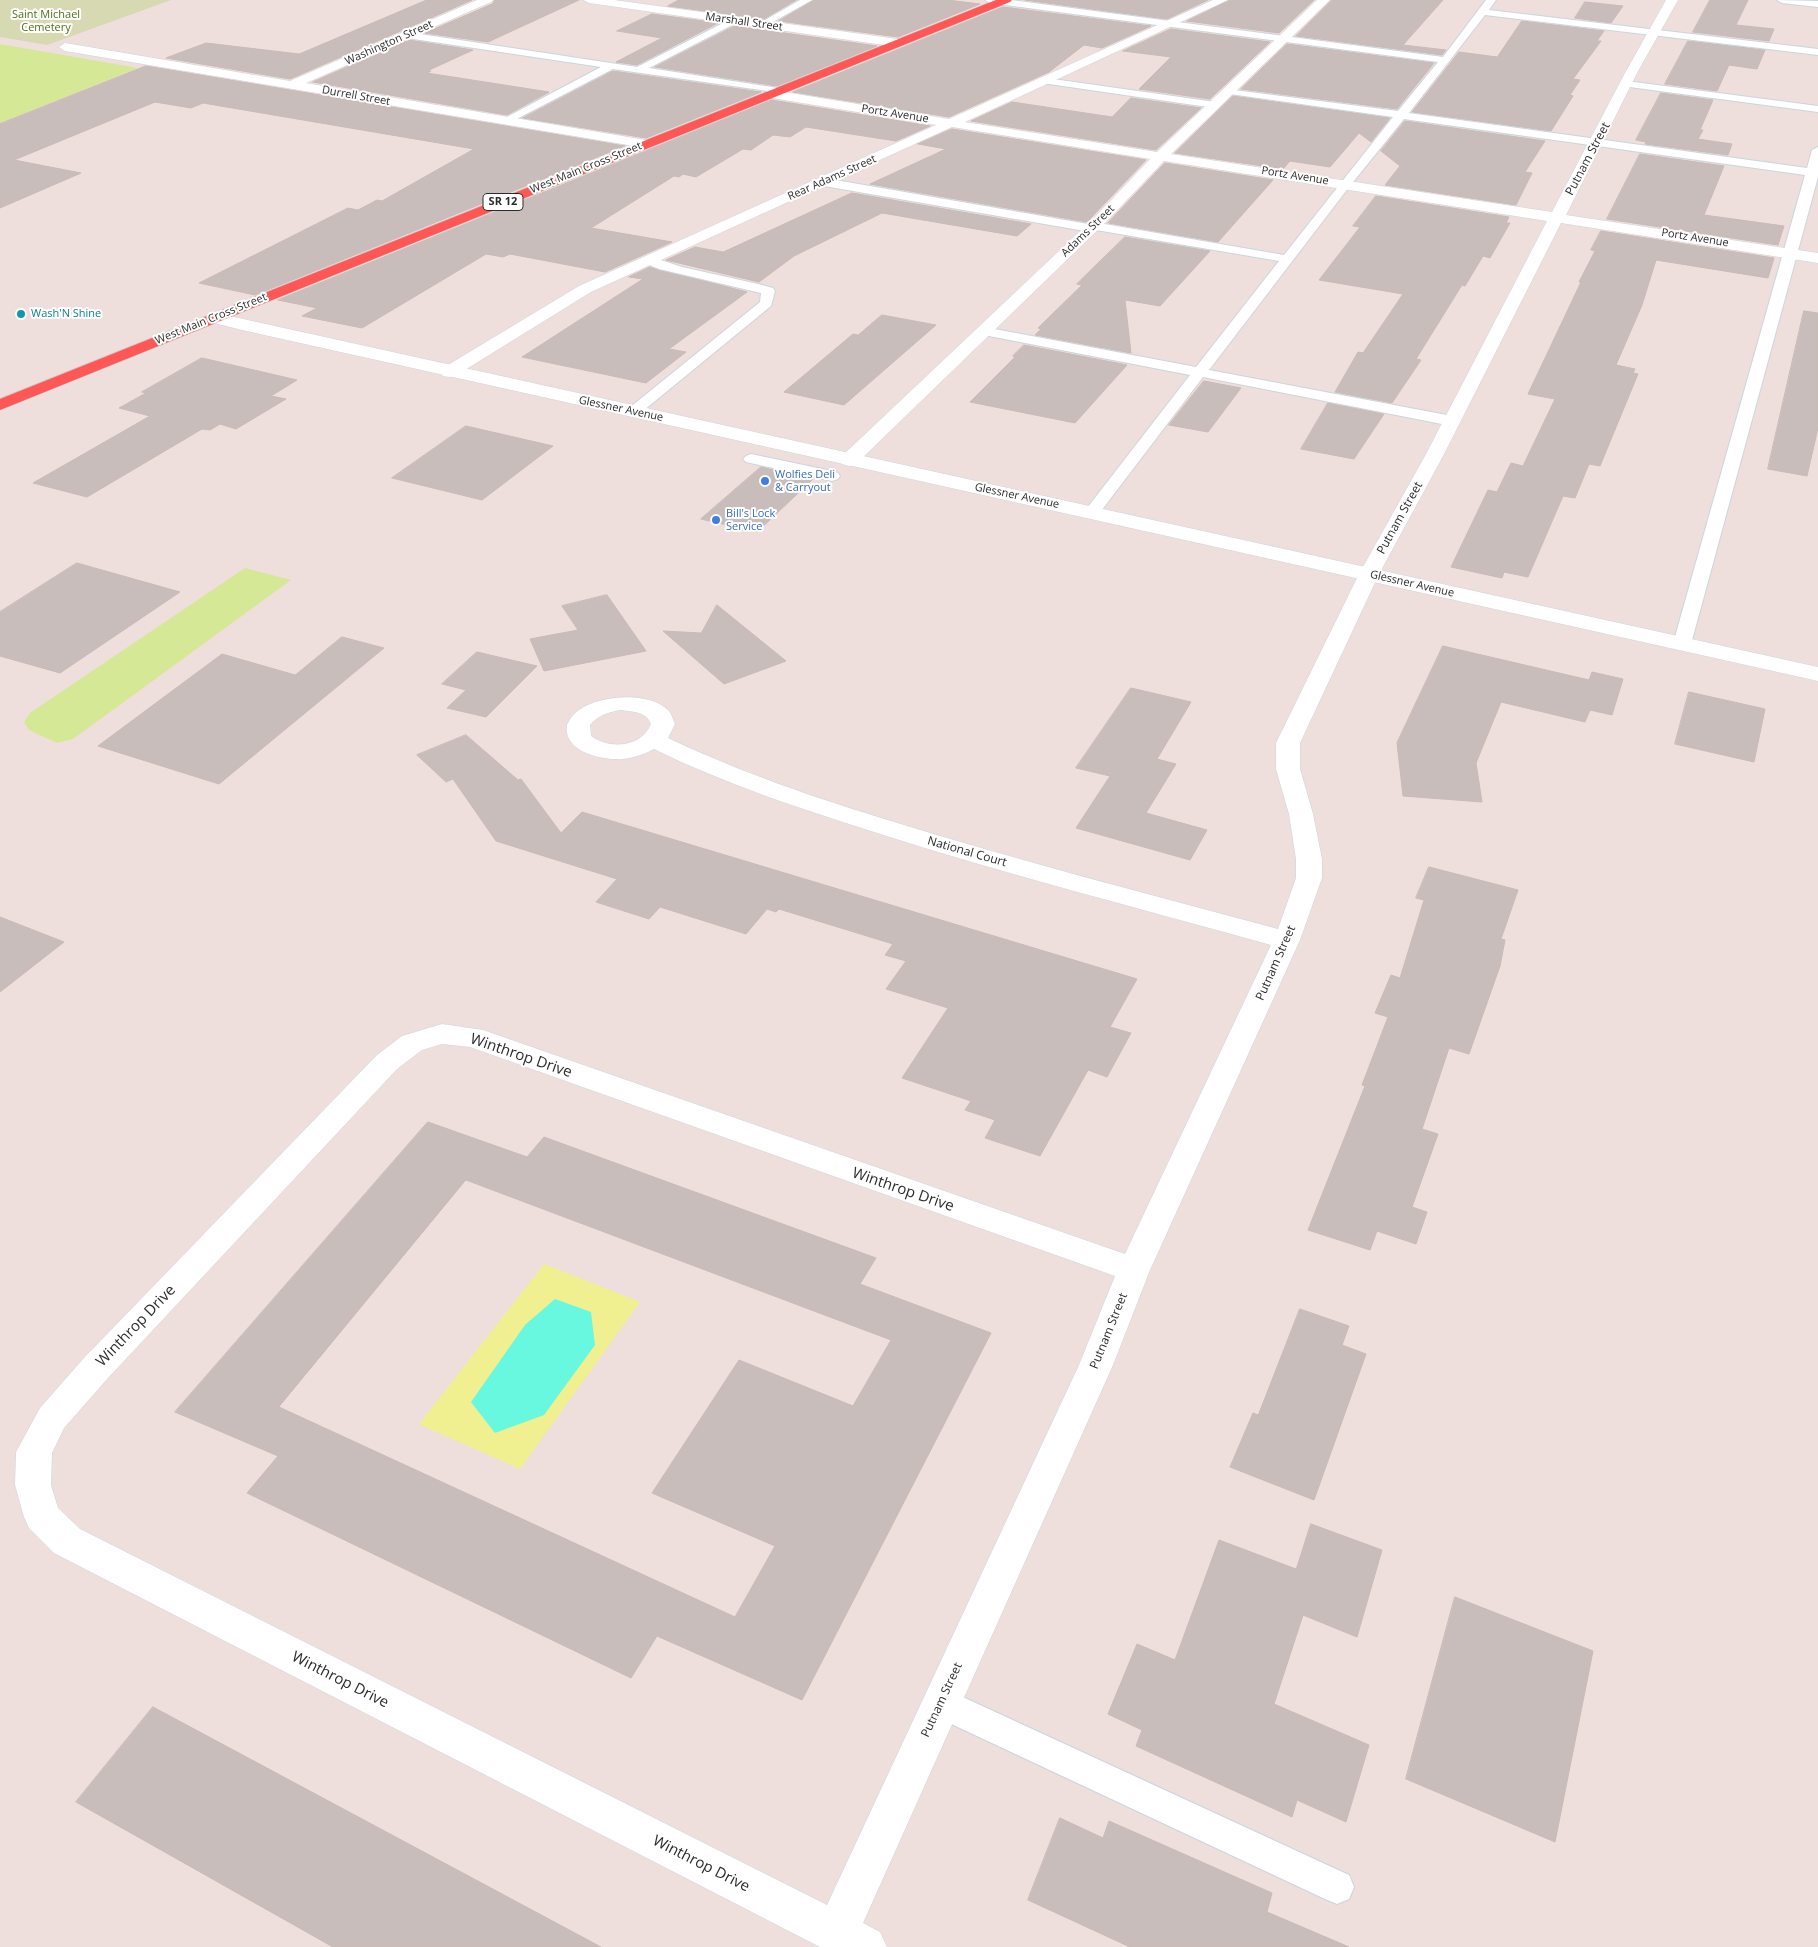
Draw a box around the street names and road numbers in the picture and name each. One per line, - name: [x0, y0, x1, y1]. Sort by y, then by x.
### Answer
- street label: Marshall Street: [705, 10, 783, 34]
- street label: Washington Street: [343, 18, 435, 68]
- street label: Durrell Street: [321, 84, 391, 108]
- street label: Portz Avenue: [860, 102, 930, 126]
- street label: Putnam Street: [1563, 120, 1613, 198]
- street label: West Main Cross Street: [528, 140, 644, 196]
- street label: Rear Adams Street: [786, 153, 878, 203]
- street label: Portz Avenue: [1260, 164, 1330, 188]
- road number: SR 12: [483, 193, 523, 210]
- street label: Adams Street: [1059, 202, 1117, 260]
- street label: Portz Avenue: [1660, 226, 1730, 250]
- street label: West Main Cross Street: [153, 291, 269, 347]
- street label: Glessner Avenue: [578, 394, 664, 424]
- street label: Putnam Street: [1374, 479, 1426, 557]
- street label: Glessner Avenue: [974, 481, 1060, 511]
- street label: Glessner Avenue: [1369, 568, 1455, 600]
- street label: National Court: [926, 834, 1008, 870]
- street label: Putnam Street: [1253, 923, 1299, 1003]
- street label: Winthrop Drive: [468, 1030, 574, 1082]
- street label: Winthrop Drive: [850, 1164, 956, 1216]
- street label: Winthrop Drive: [93, 1282, 179, 1370]
- street label: Putnam Street: [1087, 1291, 1131, 1371]
- street label: Winthrop Drive: [289, 1648, 391, 1712]
- street label: Putnam Street: [918, 1660, 966, 1740]
- street label: Winthrop Drive: [650, 1832, 752, 1896]

